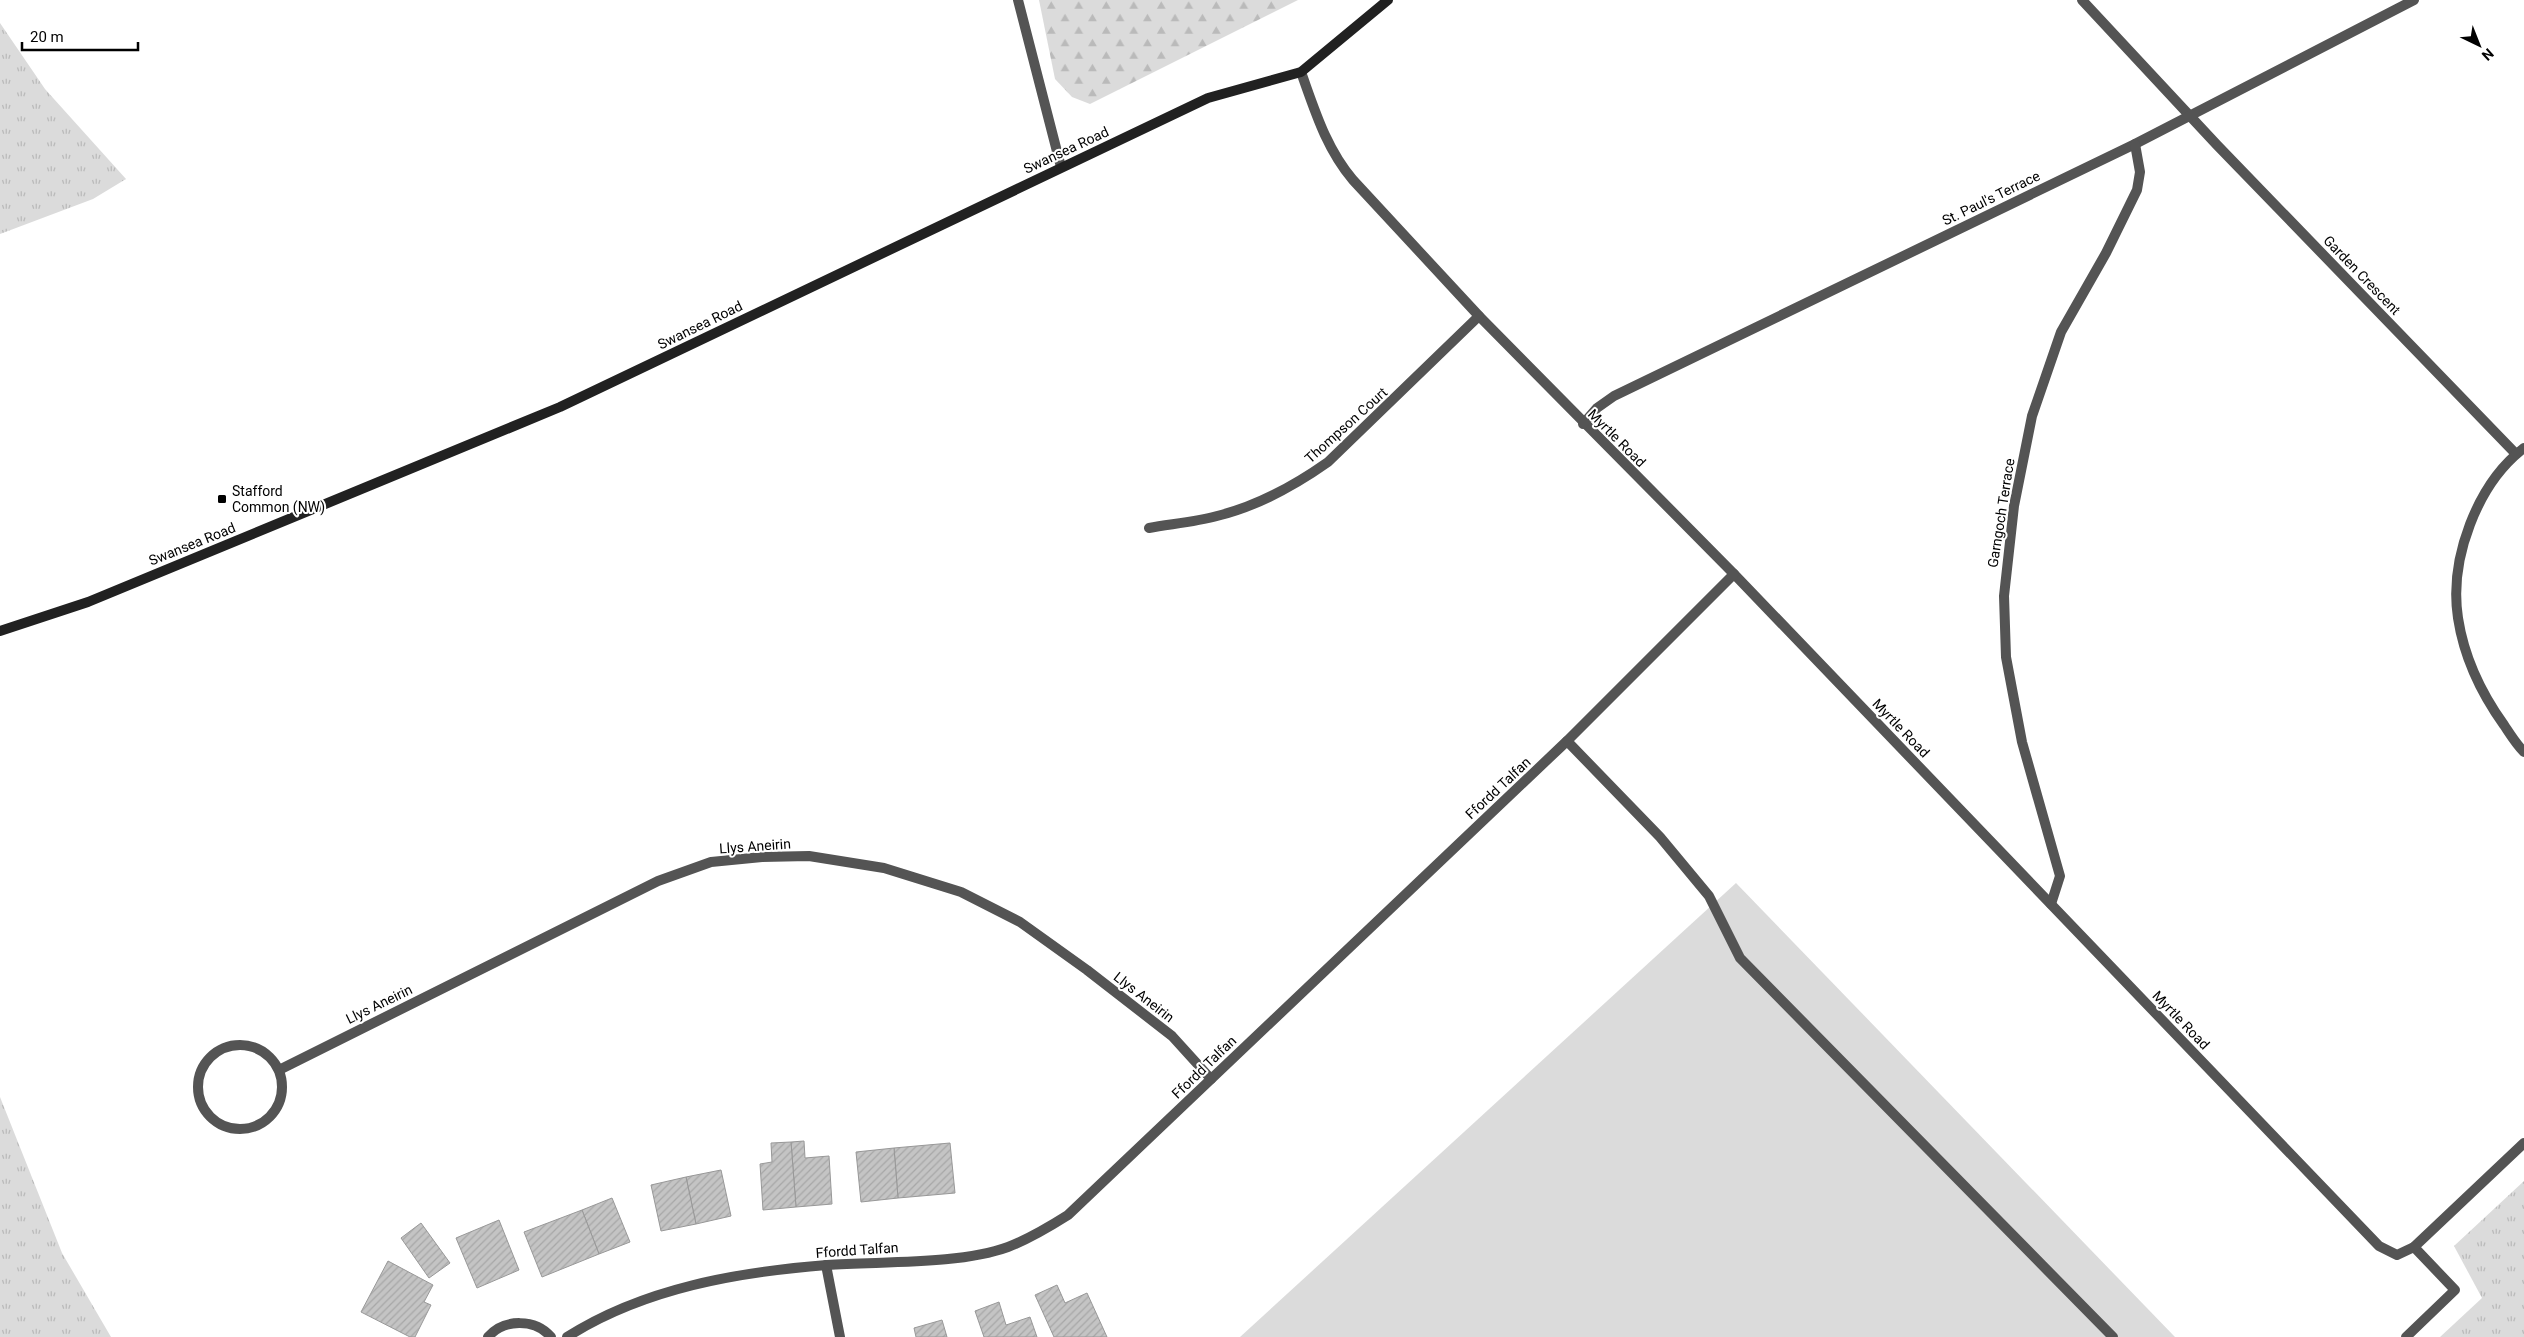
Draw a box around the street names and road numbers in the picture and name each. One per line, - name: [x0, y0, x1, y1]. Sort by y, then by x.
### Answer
- street label: Swansea Road: [1021, 123, 1111, 177]
- street label: St. Paul's Terrace: [1940, 167, 2042, 229]
- street label: Garden Crescent: [2320, 232, 2404, 318]
- street label: Swansea Road: [655, 298, 745, 352]
- street label: Thompson Court: [1302, 384, 1391, 466]
- street label: Myrtle Road: [1585, 406, 1649, 470]
- street label: Garngoch Terrace: [1984, 457, 2018, 569]
- street label: Swansea Road: [146, 519, 238, 569]
- street label: Myrtle Road: [1869, 695, 1933, 761]
- street label: Ffordd Talfan: [1462, 754, 1534, 822]
- street label: Llys Aneirin: [719, 836, 791, 856]
- street label: Llys Aneirin: [1111, 969, 1177, 1025]
- street label: Llys Aneirin: [343, 981, 415, 1027]
- street label: Myrtle Road: [2149, 987, 2213, 1053]
- street label: Ffordd Talfan: [1169, 1032, 1239, 1102]
- street label: Ffordd Talfan: [815, 1239, 899, 1261]

